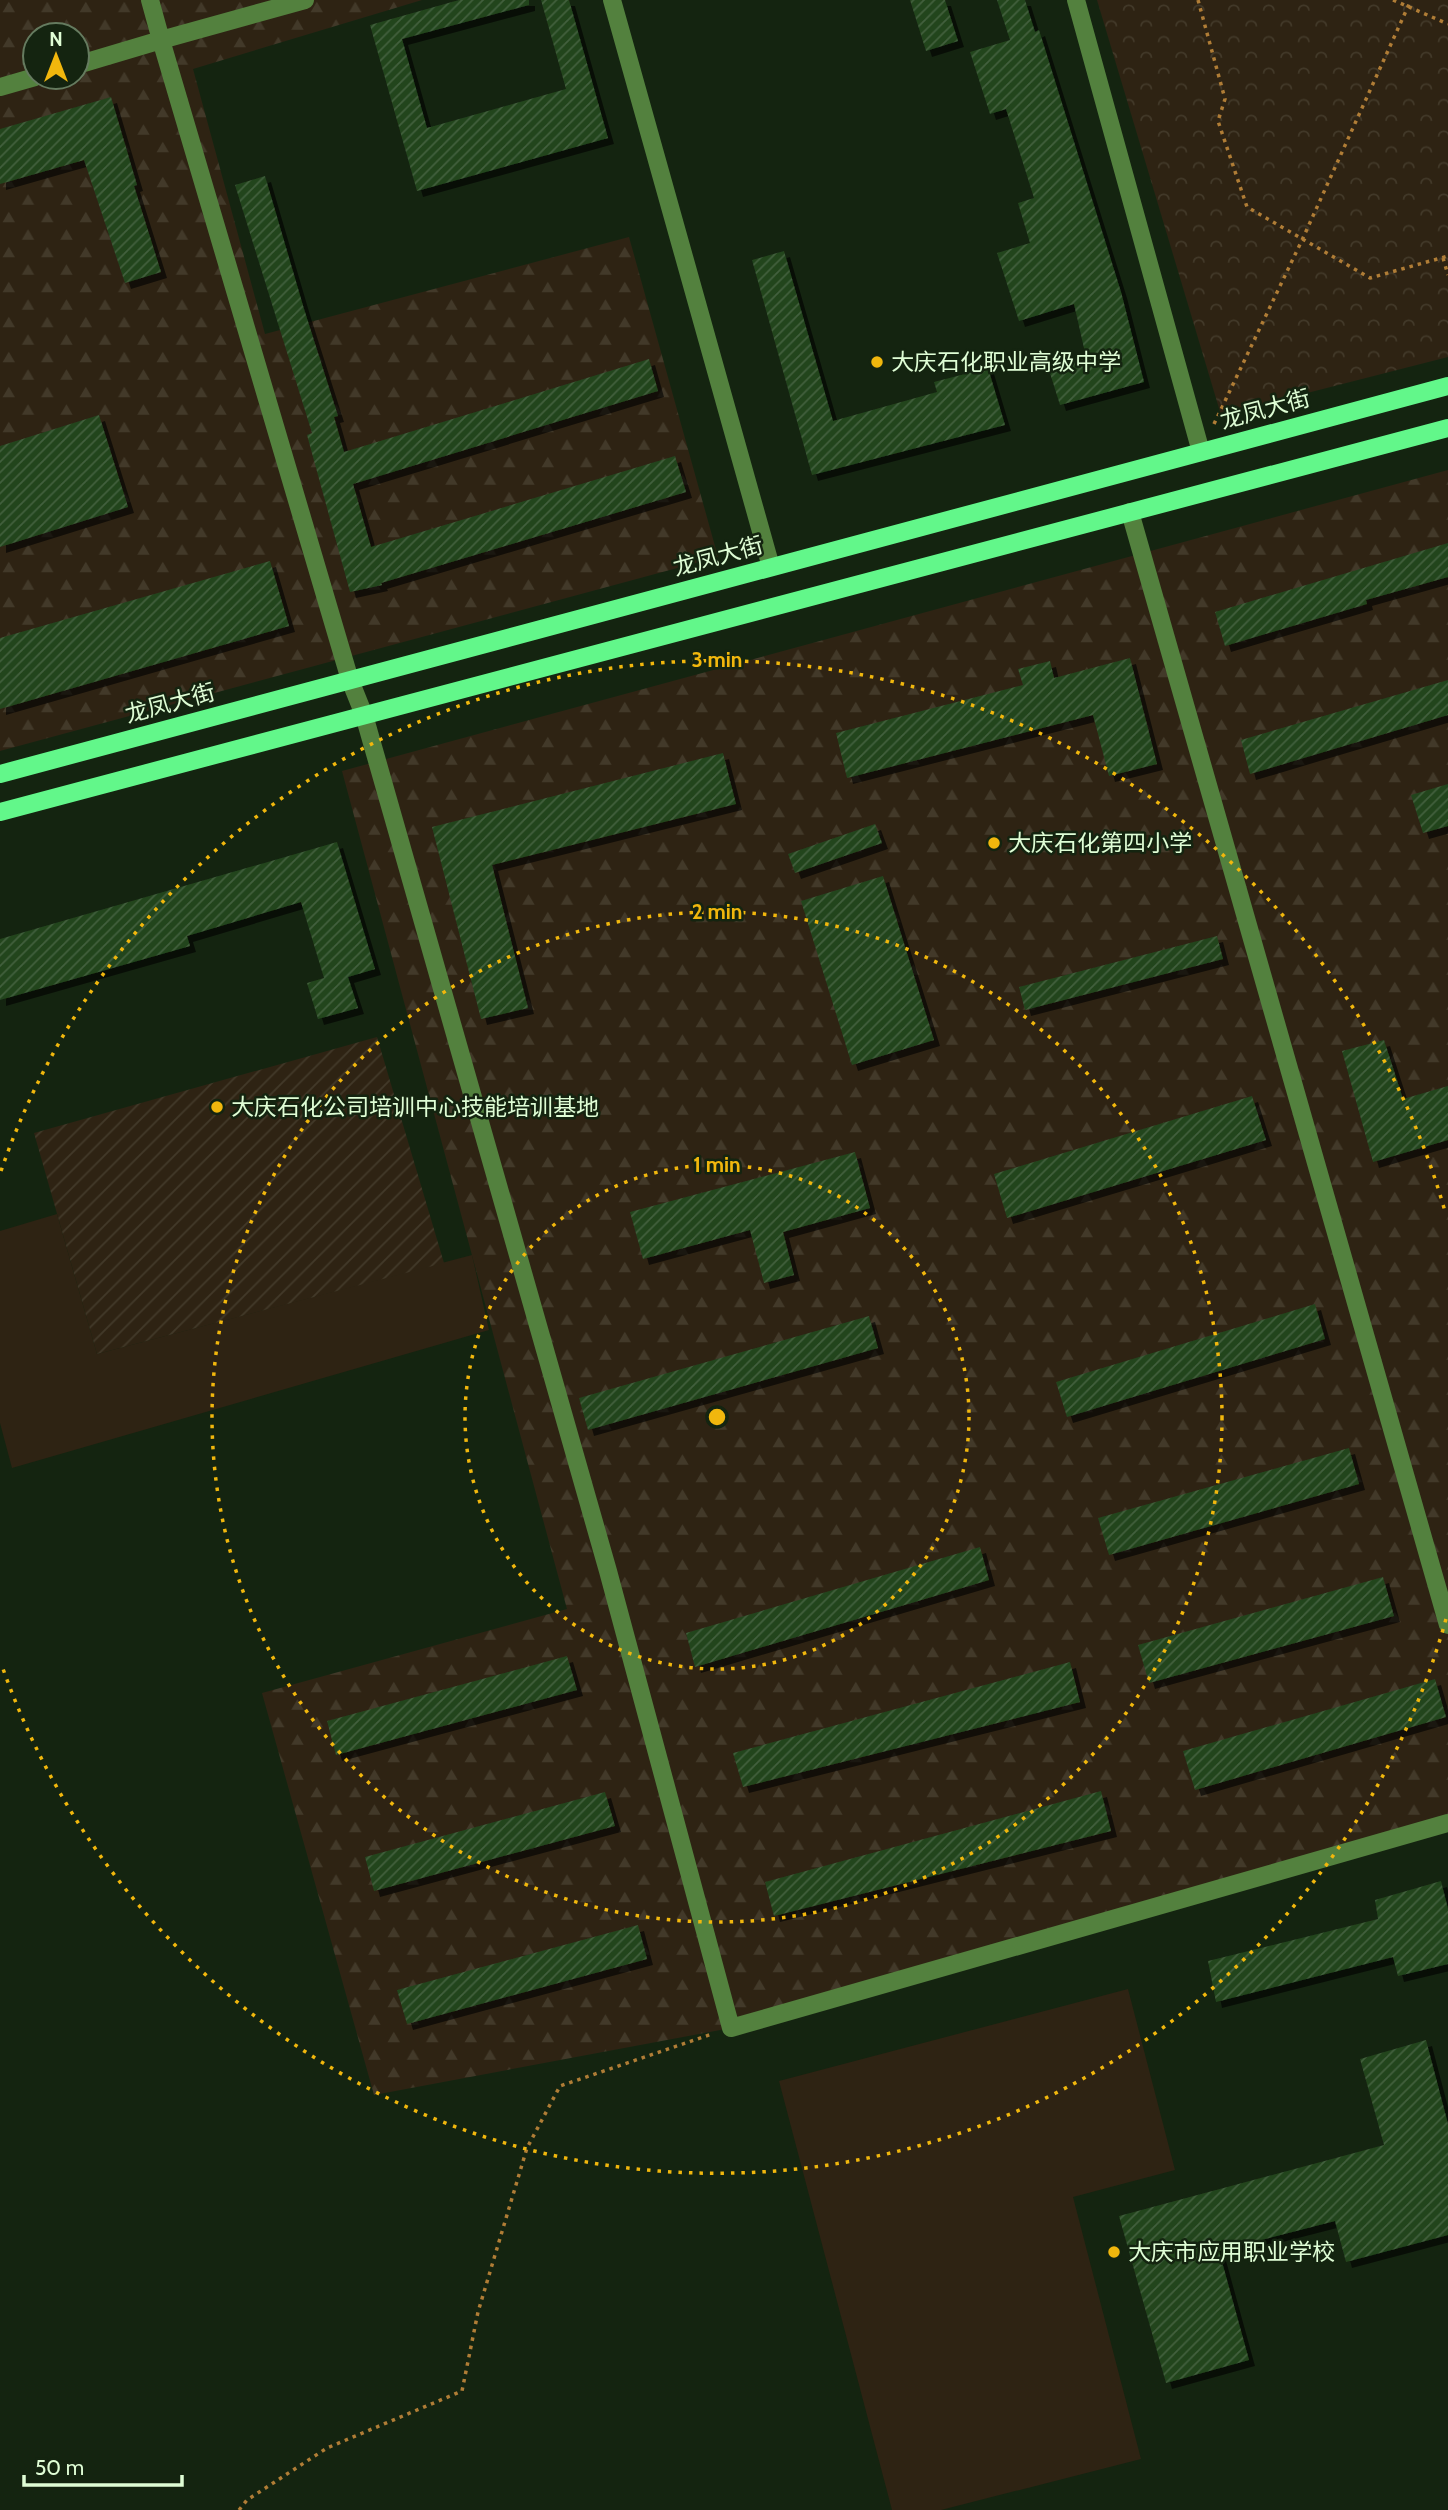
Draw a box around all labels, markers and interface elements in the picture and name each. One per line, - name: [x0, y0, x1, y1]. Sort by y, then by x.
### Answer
- north arrow: [21, 21, 91, 91]
- text: N: [49, 28, 63, 51]
- place label: 大庆石化职业高级中学: [891, 348, 1121, 376]
- marker: 大庆石化职业高级中学: [869, 354, 885, 370]
- street label: 龙凤大街: [1217, 384, 1313, 434]
- street label: 龙凤大街: [670, 531, 766, 581]
- text: 3 min: [692, 647, 742, 672]
- street label: 龙凤大街: [122, 678, 218, 728]
- place label: 大庆石化第四小学: [1008, 829, 1192, 857]
- marker: 大庆石化第四小学: [986, 835, 1002, 851]
- text: 2 min: [692, 899, 742, 924]
- place label: 大庆石化公司培训中心技能培训基地: [231, 1093, 599, 1121]
- marker: 大庆石化公司培训中心技能培训基地: [209, 1099, 225, 1115]
- text: 1 min: [693, 1152, 741, 1177]
- centre of rings: [705, 1405, 729, 1429]
- place label: 大庆市应用职业学校: [1128, 2238, 1335, 2266]
- marker: 大庆市应用职业学校: [1106, 2244, 1122, 2260]
- scale bar: [24, 2444, 182, 2488]
- text: 50 m: [35, 2455, 84, 2480]

